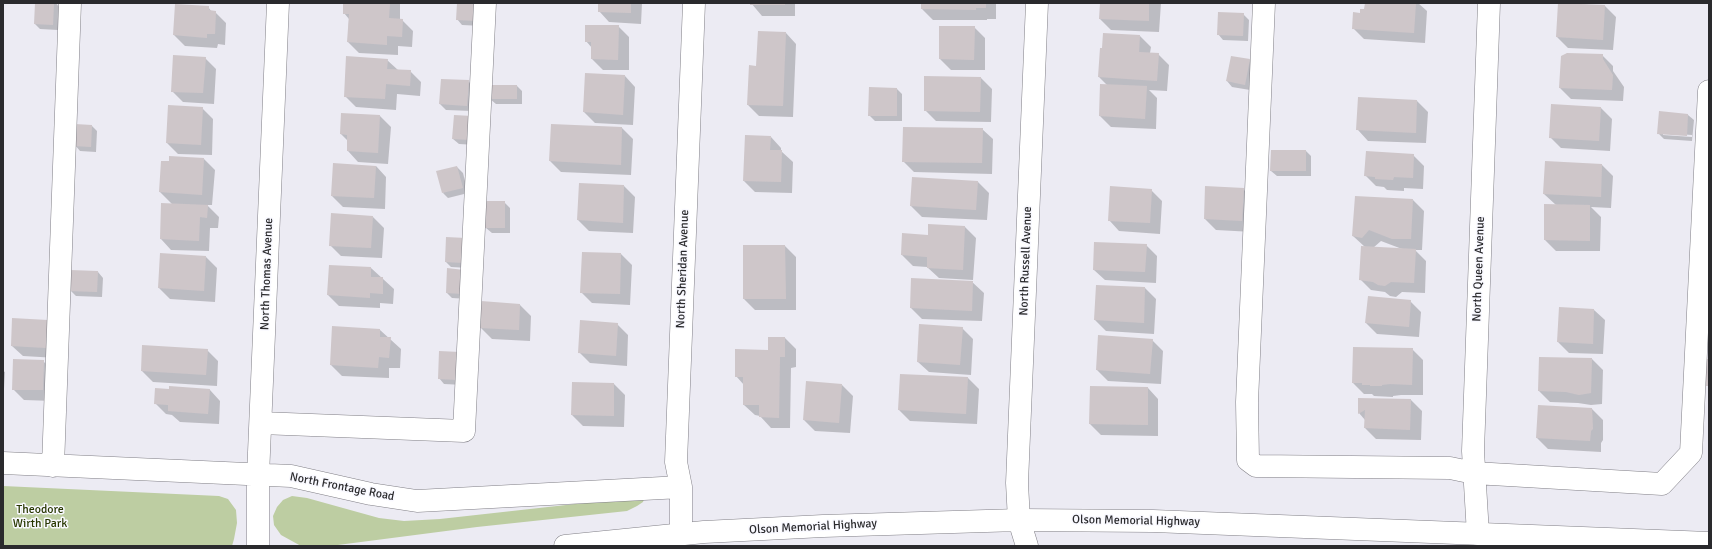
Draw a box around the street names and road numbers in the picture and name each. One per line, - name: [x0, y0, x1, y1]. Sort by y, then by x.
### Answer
- street label: North Russell Avenue: [1017, 206, 1035, 316]
- street label: North Sheridan Avenue: [674, 209, 692, 329]
- street label: North Queen Avenue: [1470, 216, 1488, 322]
- street label: North Thomas Avenue: [258, 218, 276, 330]
- street label: North Frontage Road: [288, 470, 396, 504]
- street label: Olson Memorial Highway: [1072, 513, 1200, 529]
- street label: Olson Memorial Highway: [749, 516, 877, 538]

